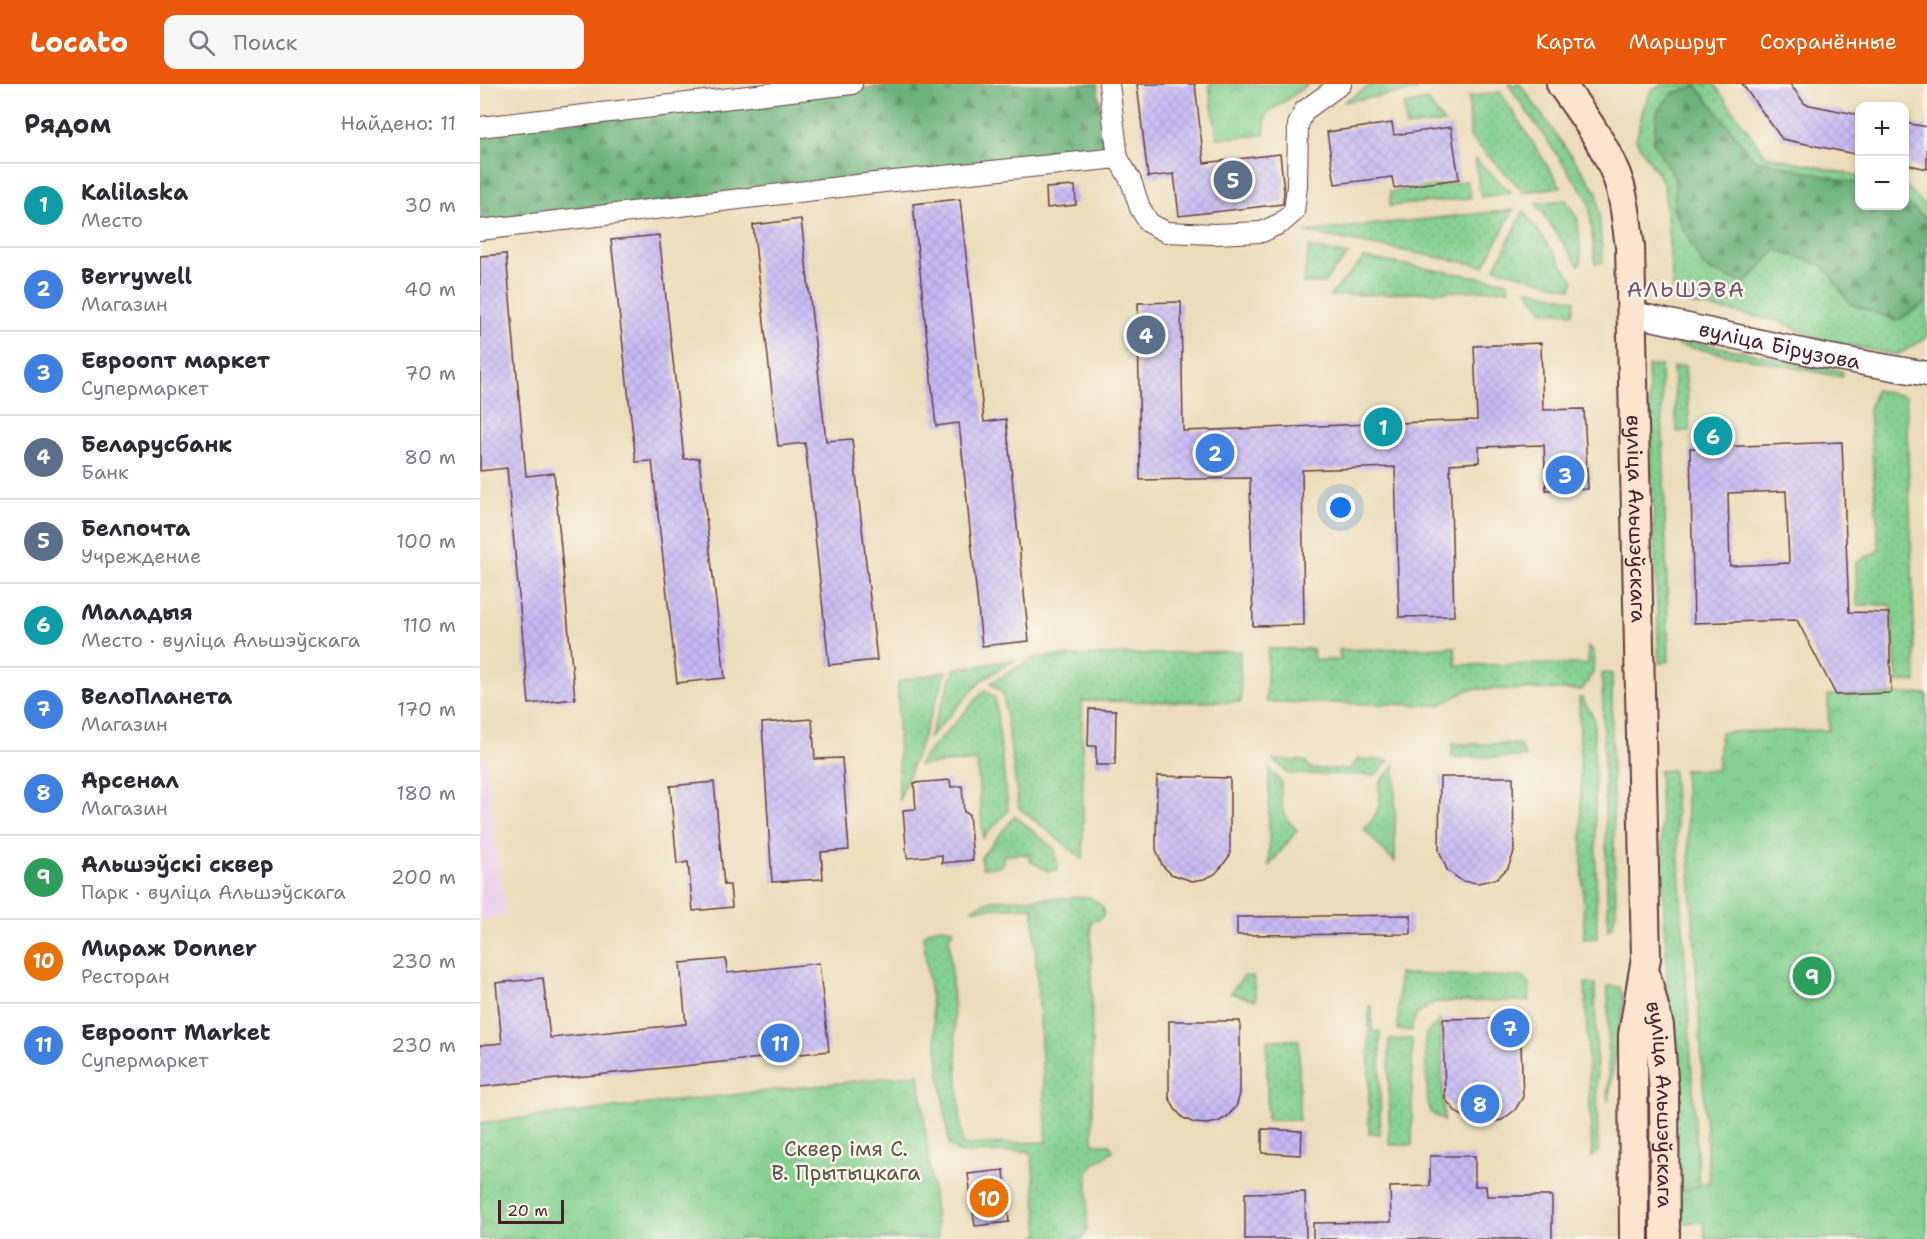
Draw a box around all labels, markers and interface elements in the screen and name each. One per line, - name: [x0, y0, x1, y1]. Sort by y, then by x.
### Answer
- search box: [164, 15, 584, 69]
- text: Locato: [30, 23, 128, 61]
- icon: search: [185, 26, 218, 59]
- text: Поиск: [233, 28, 297, 57]
- text: Карта: [1536, 28, 1596, 56]
- text: Маршрут: [1629, 28, 1727, 56]
- text: Сохранённые: [1760, 28, 1897, 56]
- map controls: [1855, 102, 1909, 210]
- button: +: [1855, 102, 1909, 156]
- text: Рядом: [24, 106, 111, 141]
- text: Найдено: 11: [341, 110, 456, 136]
- button: −: [1855, 156, 1909, 210]
- pin: 5: [1214, 158, 1252, 202]
- text: Kalilaska: [81, 178, 188, 207]
- text: 1: [39, 192, 48, 218]
- text: 30 m: [404, 192, 456, 218]
- text: Место: [81, 207, 143, 233]
- text: Berrywell: [81, 262, 192, 291]
- district label: АЛЬШЭВА: [1627, 275, 1745, 304]
- text: 2: [37, 276, 51, 302]
- text: 40 m: [404, 276, 456, 302]
- text: Магазин: [81, 291, 168, 317]
- pin: 4: [1126, 312, 1166, 358]
- street label: вуліца Бірузова: [1696, 315, 1863, 376]
- text: Евроопт маркет: [81, 346, 270, 375]
- text: 3: [37, 360, 51, 386]
- text: 70 m: [404, 360, 456, 386]
- text: Супермаркет: [81, 375, 208, 401]
- pin: 1: [1364, 404, 1402, 450]
- street label: вуліца Альшэўскага: [1620, 414, 1652, 623]
- pin: 6: [1694, 414, 1732, 458]
- text: Беларусбанк: [81, 430, 232, 459]
- pin: 2: [1196, 430, 1234, 476]
- text: 4: [37, 444, 51, 470]
- text: 80 m: [404, 444, 456, 470]
- pin: 3: [1546, 452, 1584, 498]
- text: Банк: [81, 459, 129, 485]
- your location: [1326, 493, 1355, 522]
- text: Белпочта: [81, 514, 190, 543]
- text: 5: [37, 528, 50, 554]
- text: 100 m: [396, 528, 456, 554]
- text: Учреждение: [81, 543, 201, 569]
- text: Маладыя: [81, 598, 193, 627]
- text: 6: [37, 612, 51, 638]
- text: 110 m: [402, 612, 456, 638]
- text: Место · вуліца Альшэўскага: [81, 627, 360, 653]
- text: ВелоПланета: [81, 682, 232, 711]
- text: 7: [37, 696, 51, 722]
- text: 170 m: [397, 696, 456, 722]
- text: Магазин: [81, 711, 168, 737]
- text: Арсенал: [81, 766, 179, 795]
- text: 8: [37, 780, 51, 806]
- text: 180 m: [396, 780, 456, 806]
- text: Магазин: [81, 795, 168, 821]
- text: Альшэўскі сквер: [81, 850, 273, 879]
- text: 9: [37, 864, 51, 890]
- text: 200 m: [391, 864, 456, 890]
- text: Парк · вуліца Альшэўскага: [81, 879, 346, 905]
- text: Мираж Donner: [81, 934, 257, 963]
- text: 10: [32, 948, 55, 974]
- text: 230 m: [391, 948, 456, 974]
- pin: 9: [1792, 954, 1832, 998]
- text: Ресторан: [81, 963, 170, 989]
- street label: вуліца Альшэўскага: [1639, 998, 1679, 1208]
- pin: 7: [1490, 1006, 1530, 1050]
- text: Евроопт Market: [81, 1018, 270, 1047]
- pin: 11: [760, 1020, 800, 1066]
- text: 11: [35, 1032, 52, 1058]
- text: 230 m: [391, 1032, 456, 1058]
- text: Супермаркет: [81, 1047, 208, 1073]
- pin: 8: [1460, 1082, 1500, 1126]
- park label: Сквер імя С. В. Прытыцкага: [772, 1135, 920, 1187]
- pin: 10: [970, 1176, 1008, 1220]
- scale bar: [498, 1197, 564, 1224]
- text: 20 m: [507, 1200, 548, 1221]

